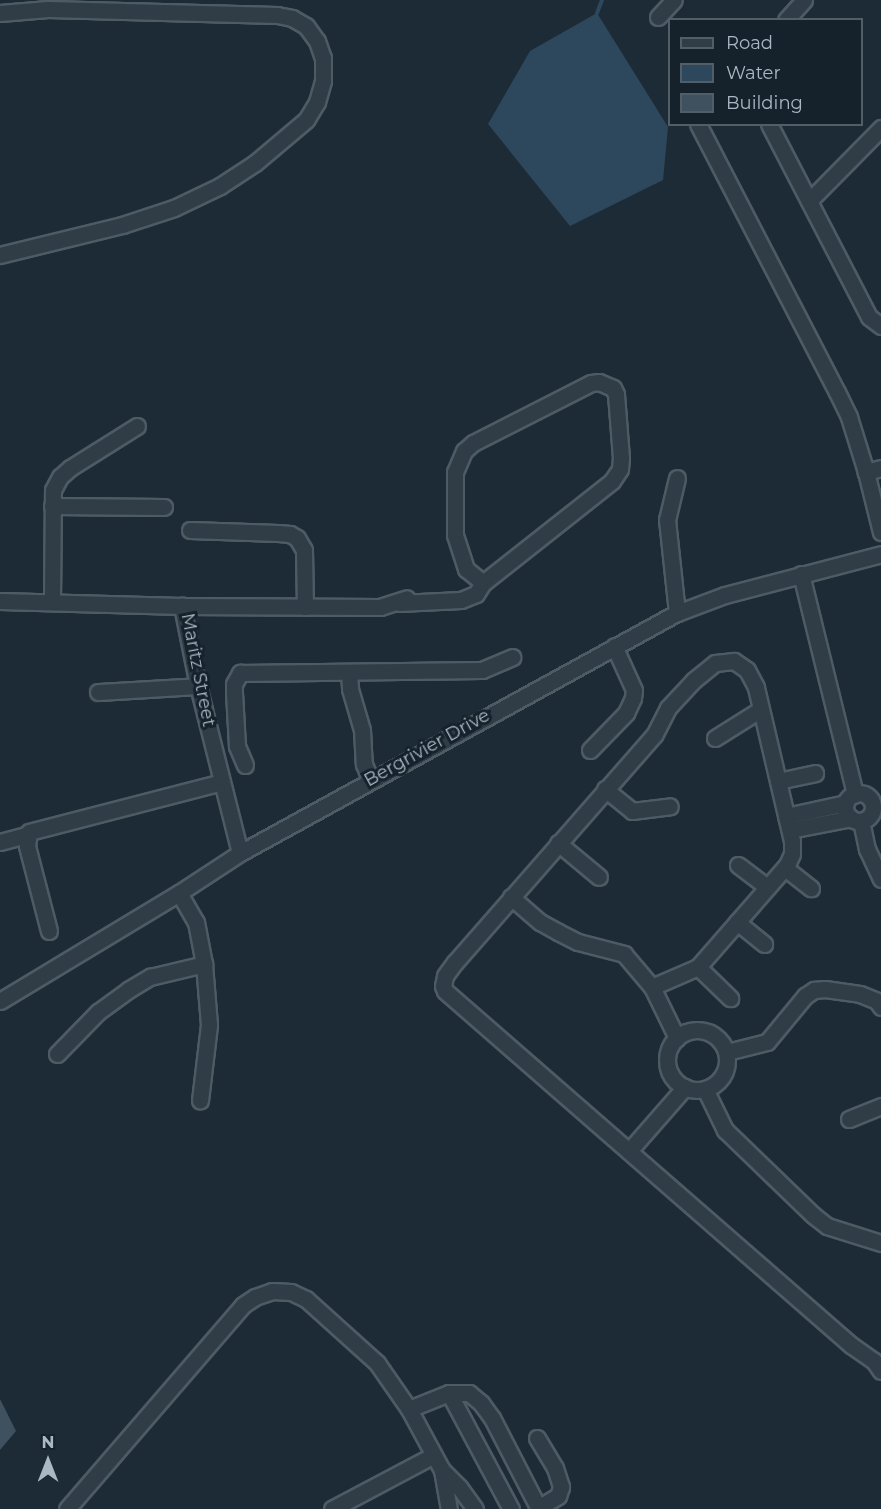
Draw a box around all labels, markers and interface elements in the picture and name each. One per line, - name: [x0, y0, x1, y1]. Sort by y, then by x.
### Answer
- legend: [668, 18, 863, 126]
- text: Road: [726, 32, 773, 54]
- text: Water: [726, 62, 781, 84]
- text: Building: [726, 92, 803, 114]
- street label: Maritz Street: [176, 611, 220, 729]
- street label: Bergrivier Drive: [360, 705, 494, 791]
- north arrow: [18, 1431, 78, 1491]
- text: N: [42, 1433, 54, 1452]

